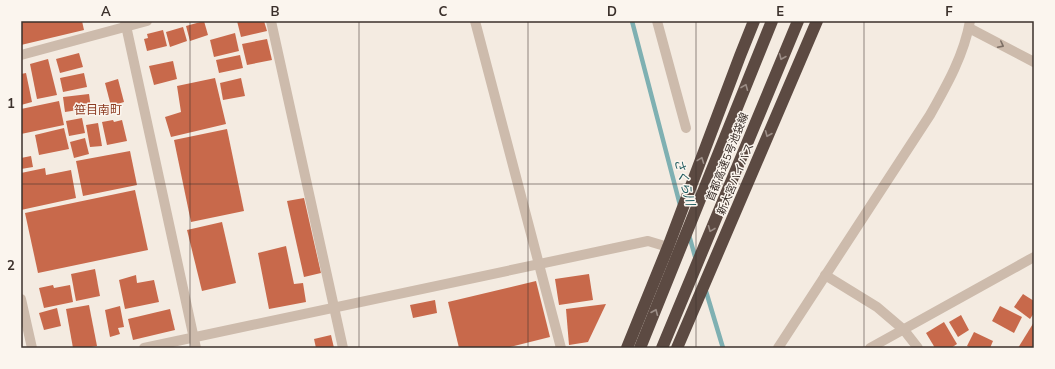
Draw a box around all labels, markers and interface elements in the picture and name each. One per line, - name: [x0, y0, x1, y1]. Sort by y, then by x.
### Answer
- text: A: [101, 3, 111, 19]
- text: B: [271, 3, 280, 19]
- text: C: [439, 3, 448, 19]
- text: D: [607, 3, 617, 19]
- text: E: [776, 3, 784, 19]
- text: F: [945, 3, 953, 19]
- one-way arrow: [997, 40, 1005, 48]
- one-way arrow: [779, 53, 787, 60]
- one-way arrow: [740, 84, 748, 91]
- text: 1: [7, 95, 15, 111]
- district label: 笹目南町: [74, 102, 122, 117]
- street label: 首都高速5号池袋線: [703, 111, 751, 203]
- one-way arrow: [765, 130, 773, 137]
- street label: 新大宮バイパス: [714, 141, 756, 217]
- one-way arrow: [696, 156, 704, 163]
- water label: さくら川: [672, 157, 699, 209]
- one-way arrow: [708, 225, 716, 232]
- text: 2: [7, 257, 15, 273]
- one-way arrow: [650, 309, 658, 316]

